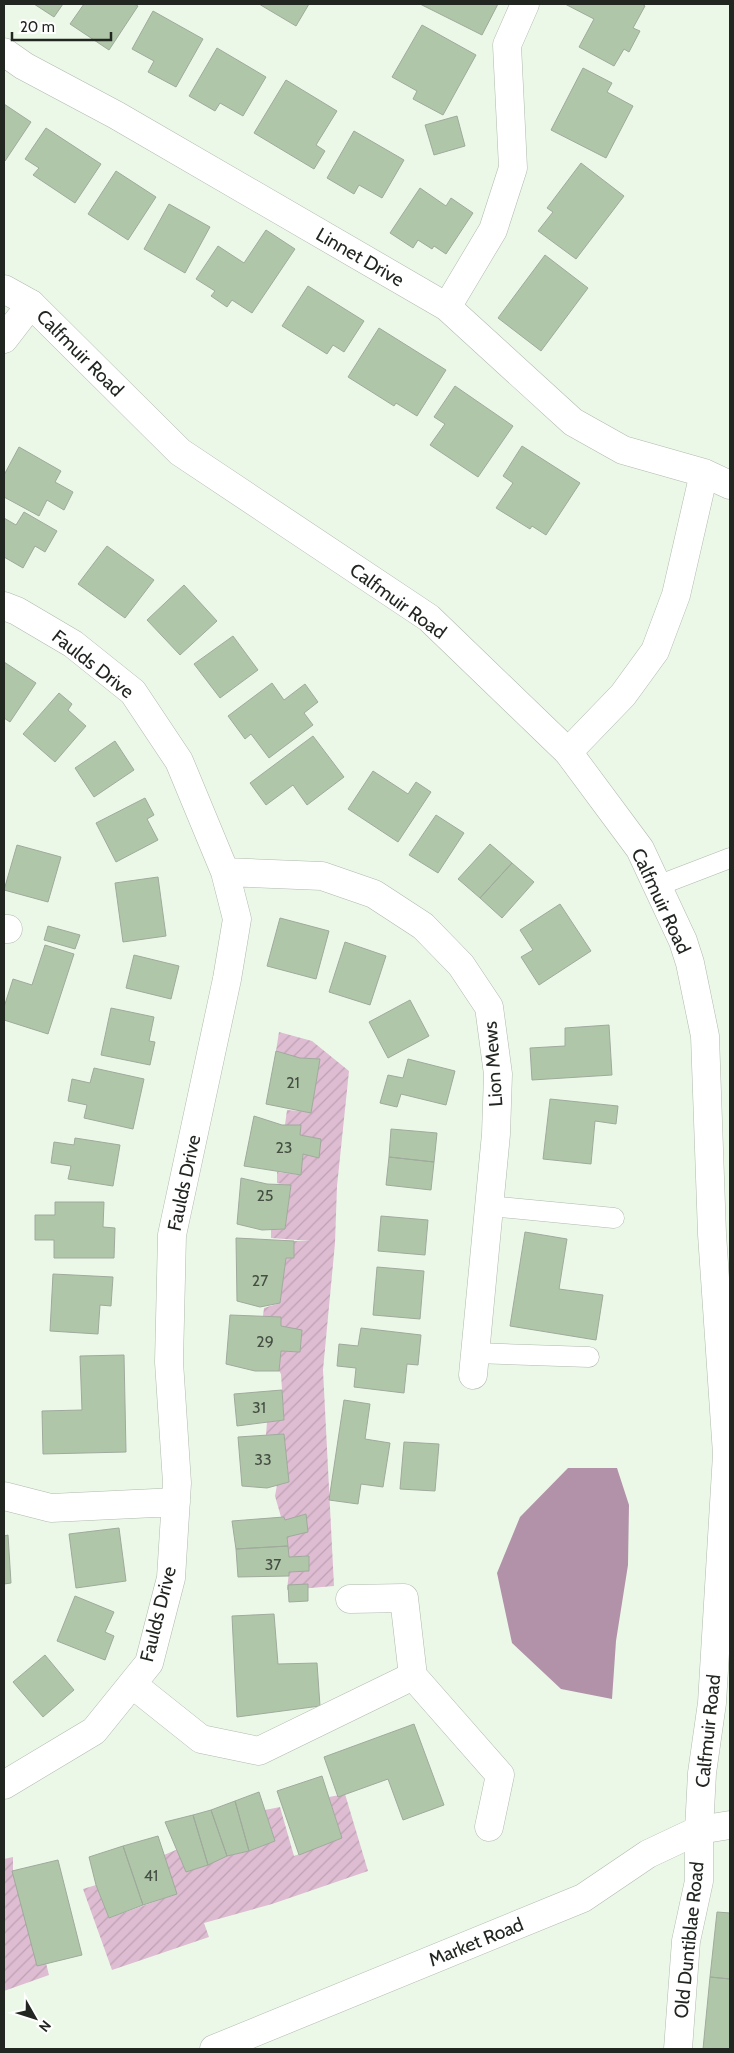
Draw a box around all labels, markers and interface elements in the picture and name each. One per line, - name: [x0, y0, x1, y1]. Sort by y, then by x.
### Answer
- scale bar: [12, 10, 111, 42]
- text: 20 m: [20, 18, 55, 36]
- street label: Linnet Drive: [312, 223, 408, 292]
- street label: Calfmuir Road: [32, 305, 128, 401]
- street label: Calfmuir Road: [345, 558, 451, 644]
- street label: Faulds Drive: [47, 625, 139, 703]
- street label: Calfmuir Road: [627, 845, 695, 957]
- street label: Lion Mews: [479, 1020, 507, 1107]
- house number: 21: [286, 1073, 300, 1092]
- street label: Faulds Drive: [163, 1133, 205, 1233]
- house number: 23: [275, 1138, 293, 1157]
- house number: 25: [256, 1186, 274, 1205]
- house number: 27: [252, 1271, 268, 1290]
- house number: 29: [256, 1332, 274, 1351]
- house number: 31: [252, 1398, 266, 1417]
- house number: 33: [254, 1450, 272, 1469]
- house number: 37: [265, 1555, 281, 1574]
- street label: Faulds Drive: [135, 1564, 181, 1664]
- street label: Calfmuir Road: [691, 1673, 725, 1789]
- street label: Old Duntiblae Road: [669, 1860, 709, 2020]
- house number: 41: [144, 1866, 158, 1885]
- street label: Market Road: [425, 1913, 527, 1971]
- north arrow: [10, 1993, 60, 2043]
- text: N: [35, 2017, 55, 2036]

